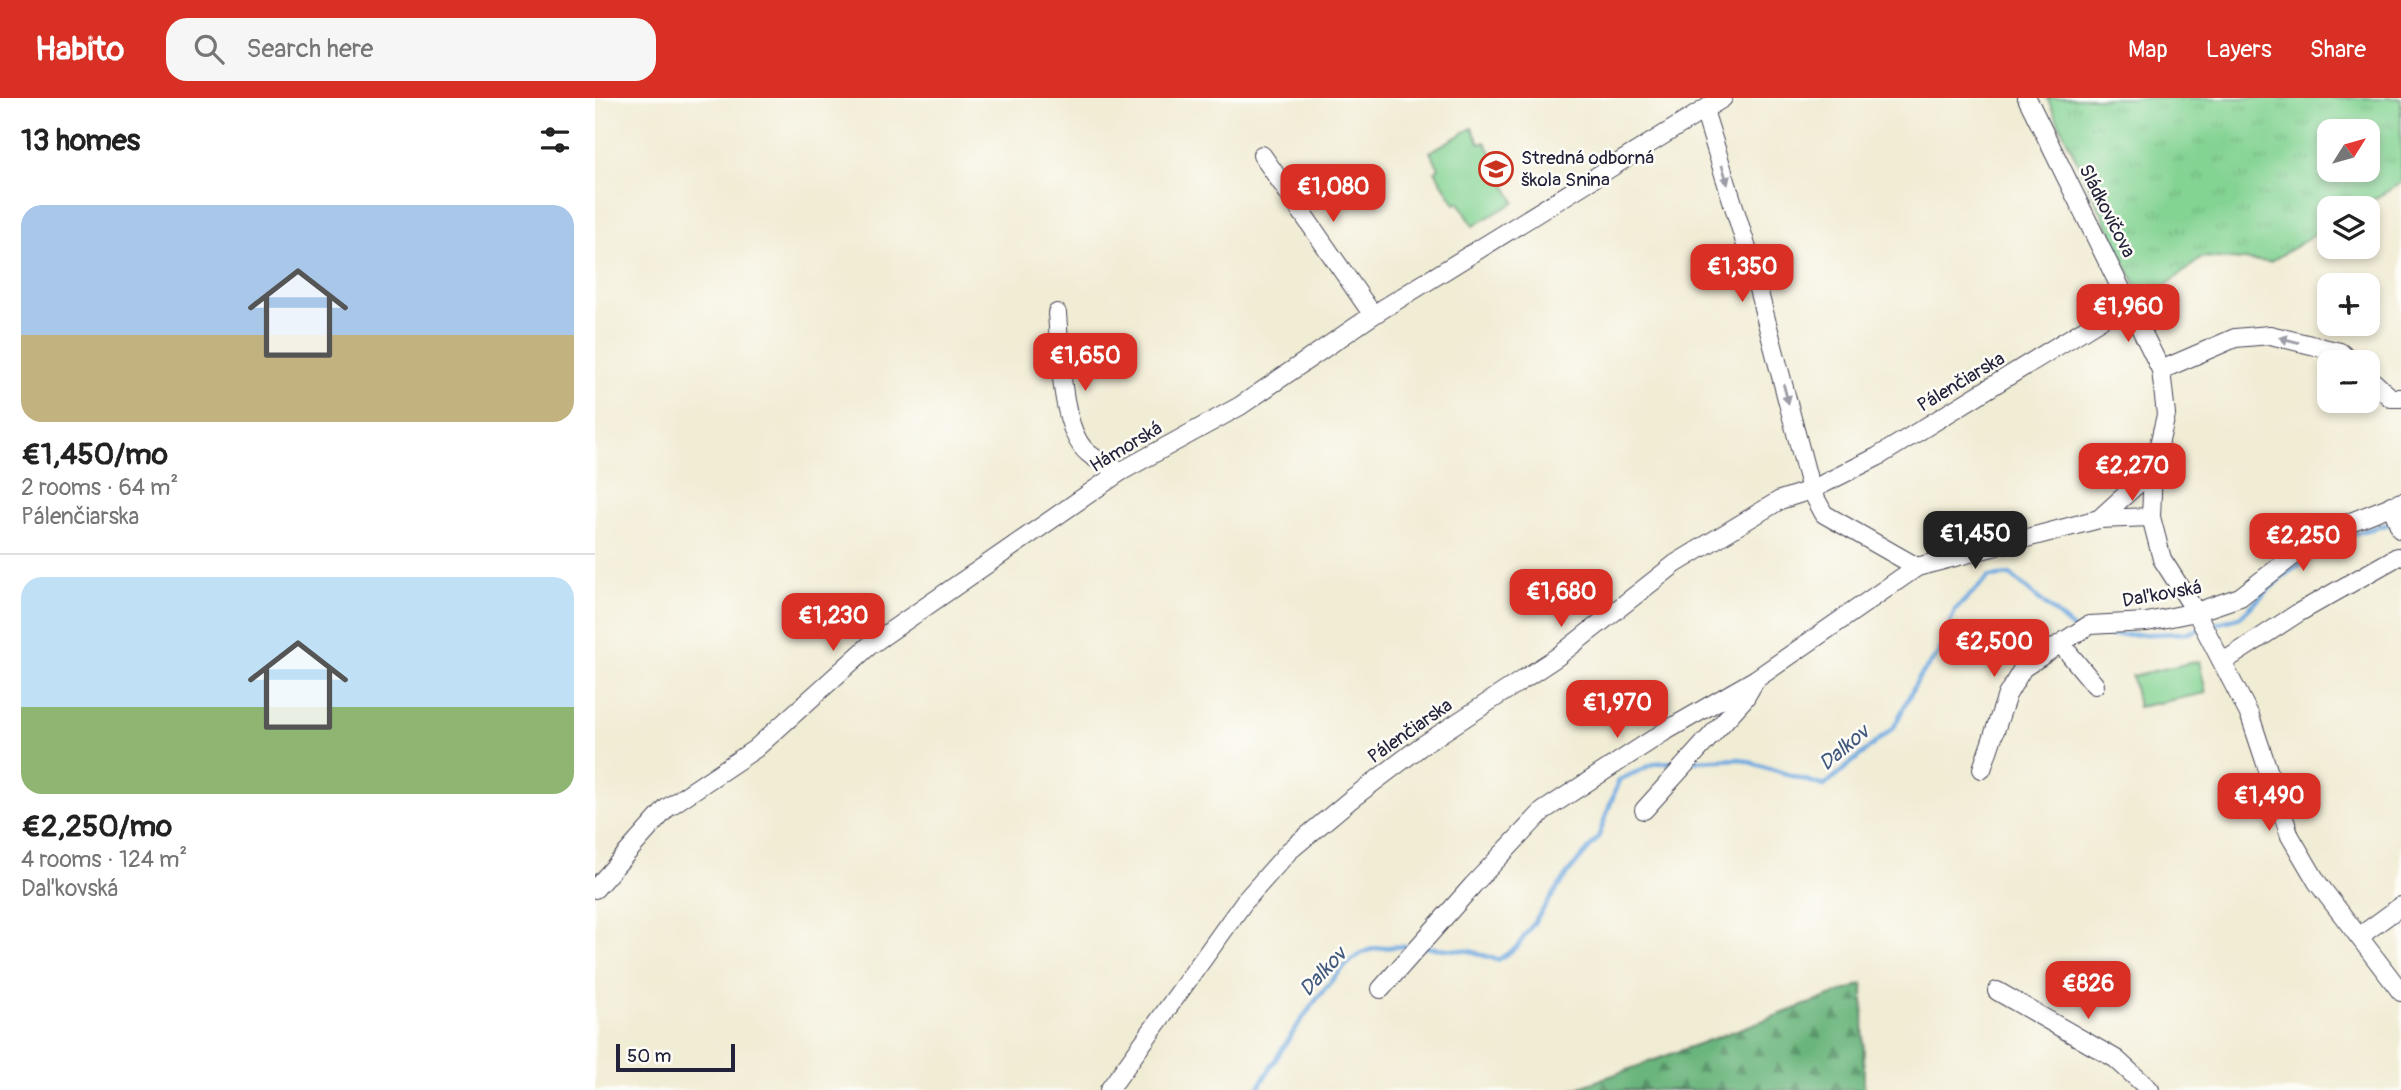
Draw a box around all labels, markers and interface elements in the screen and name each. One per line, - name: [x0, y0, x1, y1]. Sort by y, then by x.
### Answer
- search box: [166, 18, 656, 81]
- text: Habito: [35, 29, 124, 70]
- icon: search: [190, 30, 228, 68]
- text: Search here: [246, 33, 373, 65]
- text: Map: [2128, 35, 2168, 64]
- text: Layers: [2206, 35, 2272, 64]
- text: Share: [2310, 35, 2366, 64]
- north arrow: [2317, 119, 2380, 182]
- map controls: [2317, 119, 2380, 413]
- icon: filters: [536, 121, 574, 159]
- text: 13 homes: [21, 122, 140, 159]
- place label: Stredná odborná škola Snina: [1521, 146, 1654, 192]
- school or university icon: Stredná odborná škola Snina: [1477, 150, 1515, 188]
- street label: Sládkovičova: [2073, 160, 2141, 262]
- pin: €1,080: [1276, 164, 1390, 224]
- one-way arrow: [1720, 165, 1730, 186]
- text: €1,080: [1296, 172, 1370, 201]
- button: layers: [2317, 196, 2380, 259]
- pin: €1,350: [1685, 244, 1799, 304]
- icon: home: [235, 250, 361, 376]
- text: €1,350: [1706, 252, 1778, 281]
- button: +: [2317, 273, 2380, 336]
- pin: €1,960: [2071, 285, 2185, 344]
- text: €1,960: [2093, 292, 2163, 321]
- pin: €1,650: [1028, 334, 1142, 393]
- one-way arrow: [2277, 334, 2299, 345]
- text: €1,650: [1049, 341, 1121, 370]
- street label: Pálenčiarska: [1913, 346, 2009, 417]
- button: −: [2317, 350, 2380, 413]
- one-way arrow: [1781, 383, 1792, 405]
- street label: Hámorská: [1086, 416, 1167, 478]
- text: €1,450/mo: [21, 436, 168, 473]
- pin: €2,270: [2075, 444, 2189, 503]
- text: €2,270: [2095, 451, 2169, 480]
- text: 2 rooms · 64 m²: [21, 473, 178, 502]
- text: Pálenčiarska: [21, 502, 139, 531]
- pin: €1,450: [1918, 512, 2032, 571]
- pin: €2,250: [2246, 514, 2360, 573]
- text: €1,450: [1939, 519, 2011, 548]
- text: €2,250: [2266, 521, 2340, 550]
- pin: €1,680: [1504, 570, 1618, 629]
- street label: Daľkovská: [2120, 575, 2204, 613]
- text: €1,680: [1526, 577, 1596, 606]
- pin: €1,230: [776, 594, 890, 653]
- text: €1,230: [798, 601, 868, 630]
- pin: €2,500: [1937, 620, 2051, 679]
- icon: home: [235, 622, 361, 748]
- text: €2,500: [1955, 627, 2033, 656]
- pin: €1,970: [1560, 680, 1674, 740]
- text: €1,970: [1582, 688, 1652, 717]
- street label: Pálenčiarska: [1363, 693, 1457, 769]
- water label: Dalkov: [1813, 718, 1877, 777]
- pin: €1,490: [2212, 774, 2326, 833]
- text: €1,490: [2234, 781, 2304, 810]
- text: €2,250/mo: [21, 808, 172, 845]
- text: 4 rooms · 124 m²: [21, 845, 187, 874]
- text: Daľkovská: [21, 874, 118, 903]
- water label: Dalkov: [1294, 940, 1354, 1002]
- pin: €826: [2047, 962, 2129, 1021]
- text: €826: [2061, 969, 2115, 998]
- scale bar: [616, 1041, 735, 1073]
- text: 50 m: [627, 1044, 671, 1068]

